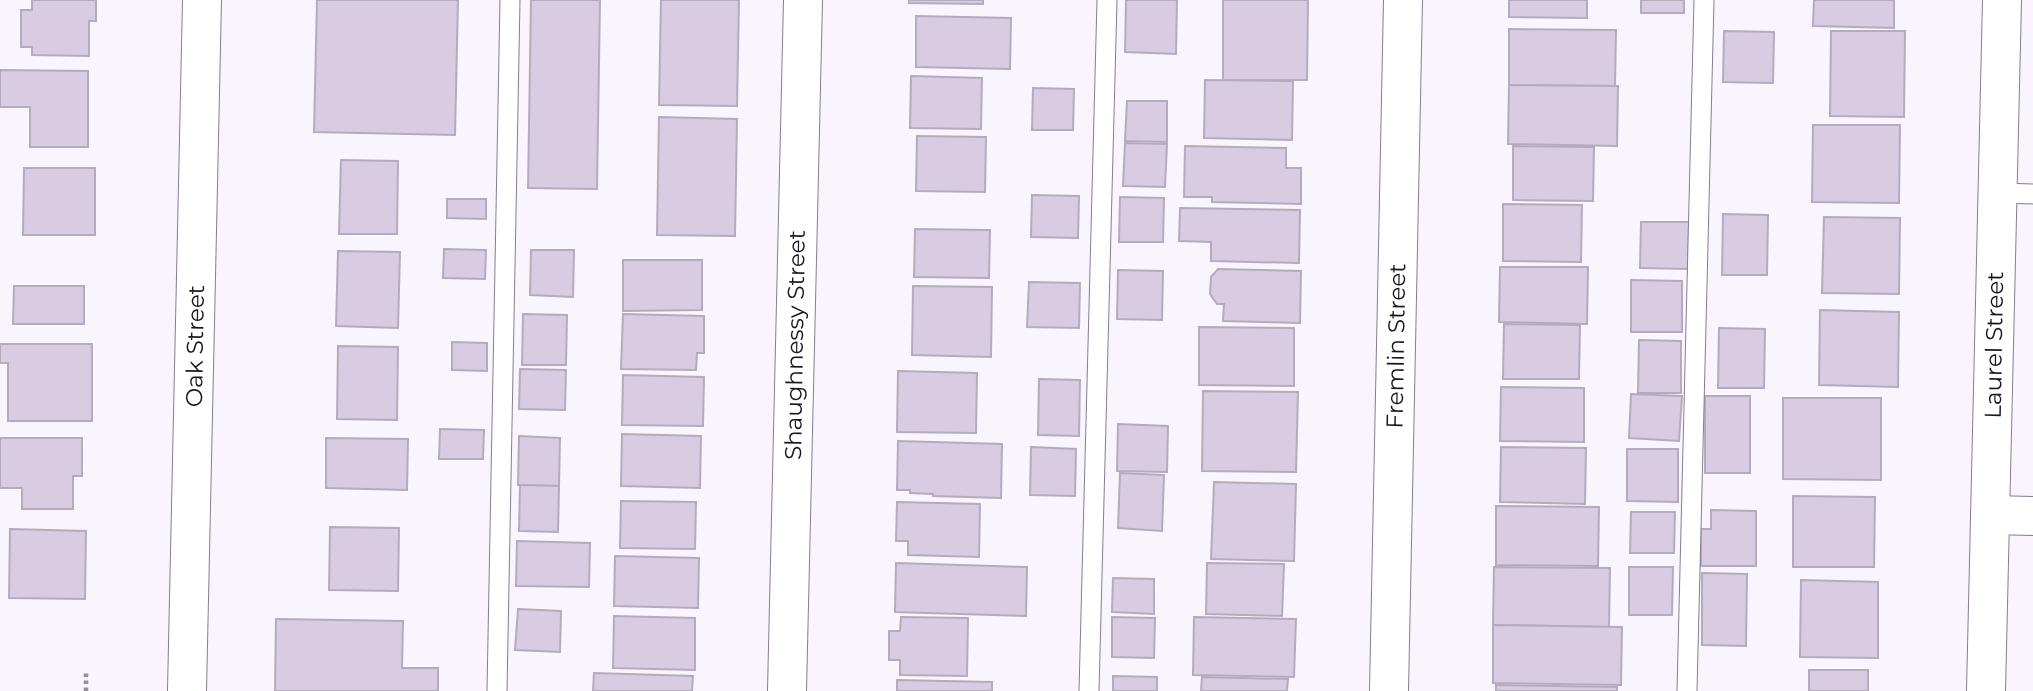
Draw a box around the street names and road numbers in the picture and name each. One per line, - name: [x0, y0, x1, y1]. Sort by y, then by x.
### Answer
- street label: Shaughnessy Street: [779, 230, 811, 460]
- street label: Fremlin Street: [1381, 263, 1411, 429]
- street label: Laurel Street: [1979, 271, 2009, 419]
- street label: Oak Street: [180, 285, 210, 407]

